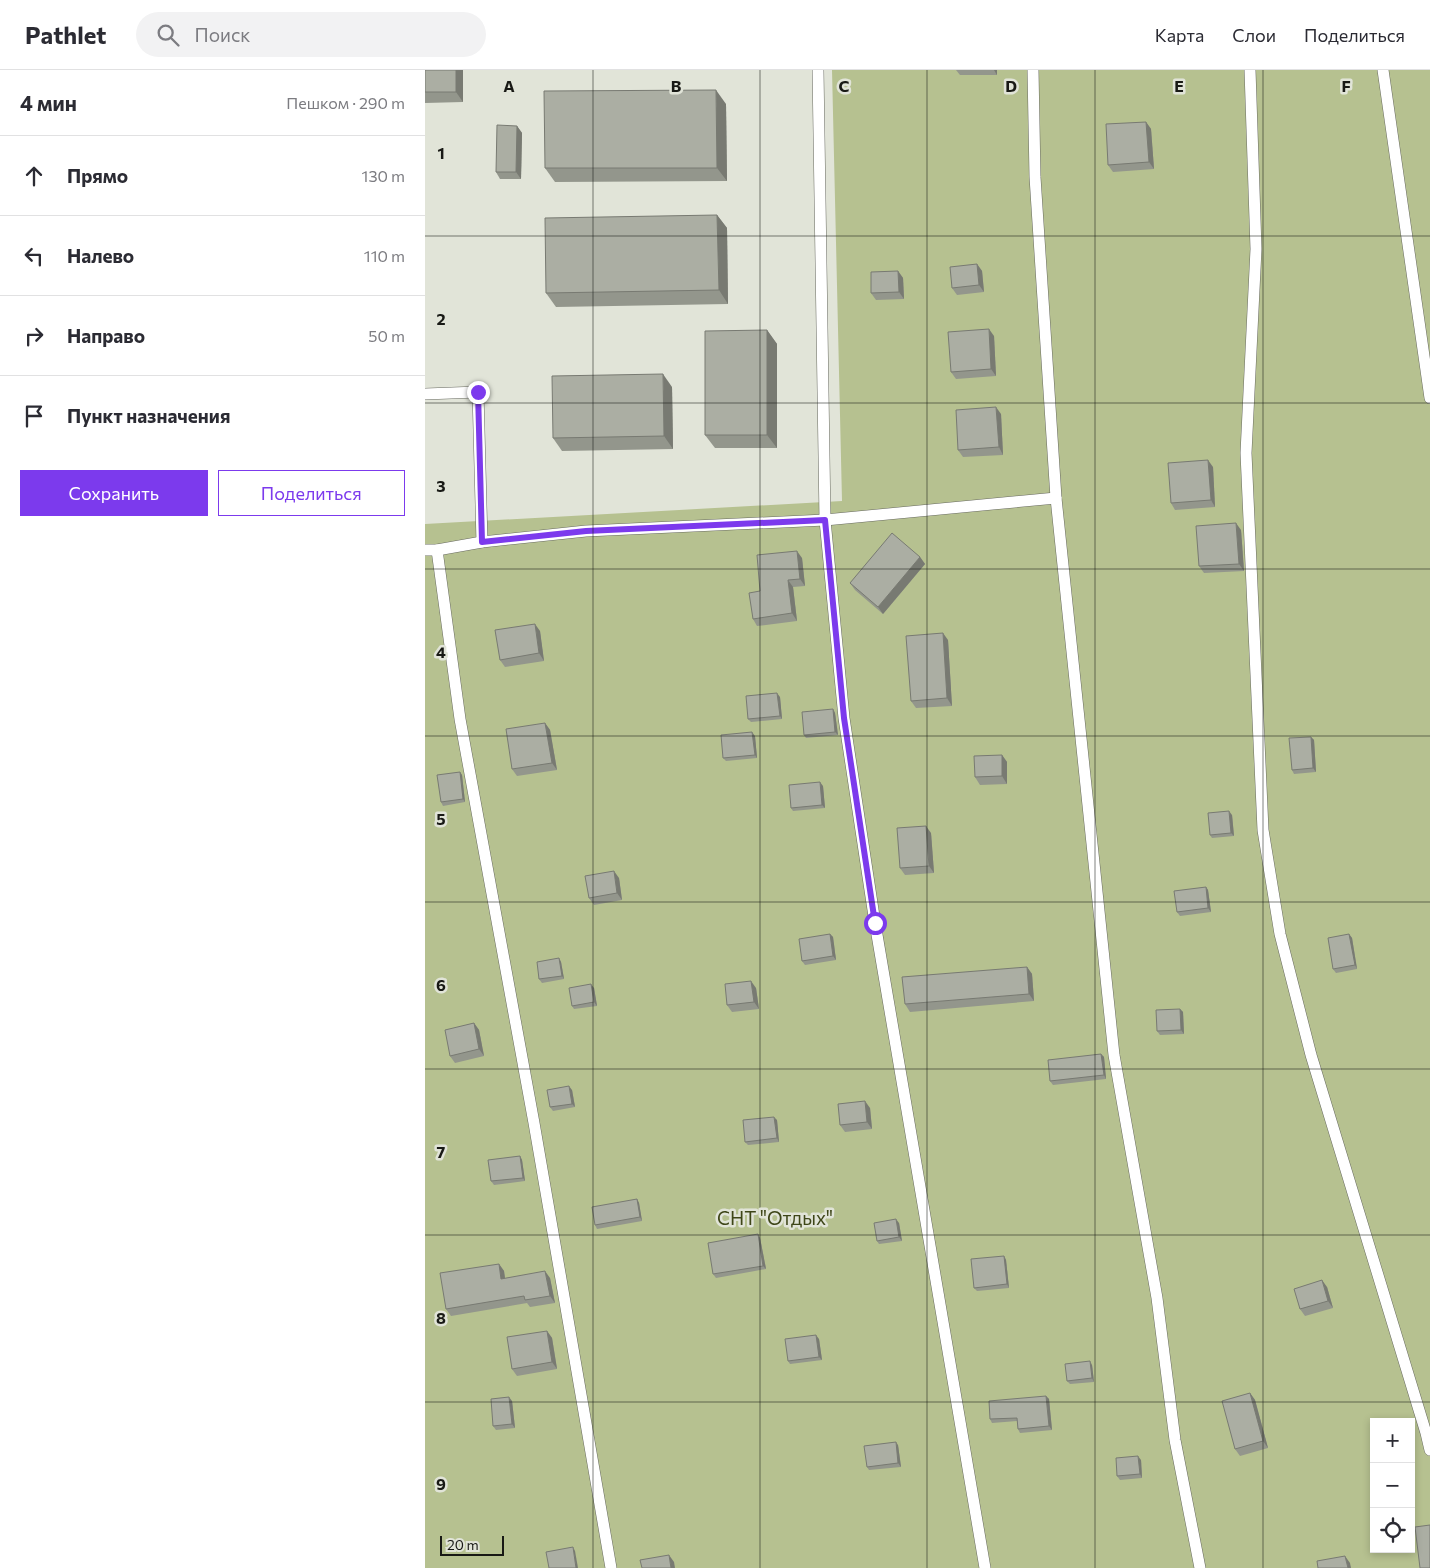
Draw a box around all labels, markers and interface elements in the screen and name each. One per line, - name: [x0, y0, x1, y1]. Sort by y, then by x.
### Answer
- search box: [136, 12, 486, 57]
- text: Pathlet: [25, 20, 106, 49]
- icon: search: [154, 21, 182, 49]
- text: Поиск: [194, 23, 250, 46]
- text: Карта: [1155, 24, 1204, 46]
- text: Слои: [1232, 24, 1276, 46]
- text: Поделиться: [1304, 24, 1405, 46]
- text: A: [503, 76, 515, 95]
- text: B: [671, 76, 682, 95]
- text: C: [839, 76, 850, 95]
- text: D: [1005, 76, 1017, 95]
- text: E: [1174, 76, 1184, 95]
- text: F: [1341, 76, 1351, 95]
- text: 4 мин: [20, 90, 77, 115]
- text: Пешком · 290 m: [286, 93, 405, 112]
- text: 1: [437, 143, 445, 162]
- icon: ahead: [20, 162, 48, 190]
- text: Прямо: [67, 164, 128, 187]
- text: 130 m: [362, 166, 405, 185]
- icon: left: [20, 242, 48, 270]
- text: Налево: [67, 244, 134, 267]
- text: 110 m: [364, 246, 405, 265]
- text: 2: [436, 309, 446, 328]
- icon: right: [20, 322, 48, 350]
- text: Направо: [67, 324, 145, 347]
- text: 50 m: [368, 326, 405, 345]
- route end: [467, 381, 490, 404]
- icon: arrive: [20, 402, 48, 430]
- text: Пункт назначения: [67, 404, 230, 427]
- button: Сохранить: [20, 470, 208, 516]
- button: Поделиться: [218, 470, 405, 516]
- text: 3: [436, 476, 446, 495]
- text: 4: [436, 642, 446, 661]
- text: 5: [436, 809, 446, 828]
- route start: [864, 912, 887, 935]
- text: 6: [436, 975, 446, 994]
- text: 7: [437, 1142, 446, 1161]
- park label: СНТ "Отдых": [717, 1206, 833, 1229]
- text: 8: [436, 1308, 446, 1327]
- map controls: [1370, 1418, 1415, 1553]
- button: +: [1370, 1418, 1415, 1463]
- button: −: [1370, 1463, 1415, 1508]
- text: 9: [436, 1474, 446, 1493]
- button: locate: [1370, 1508, 1415, 1553]
- scale bar: [440, 1533, 504, 1556]
- text: 20 m: [447, 1536, 479, 1553]

